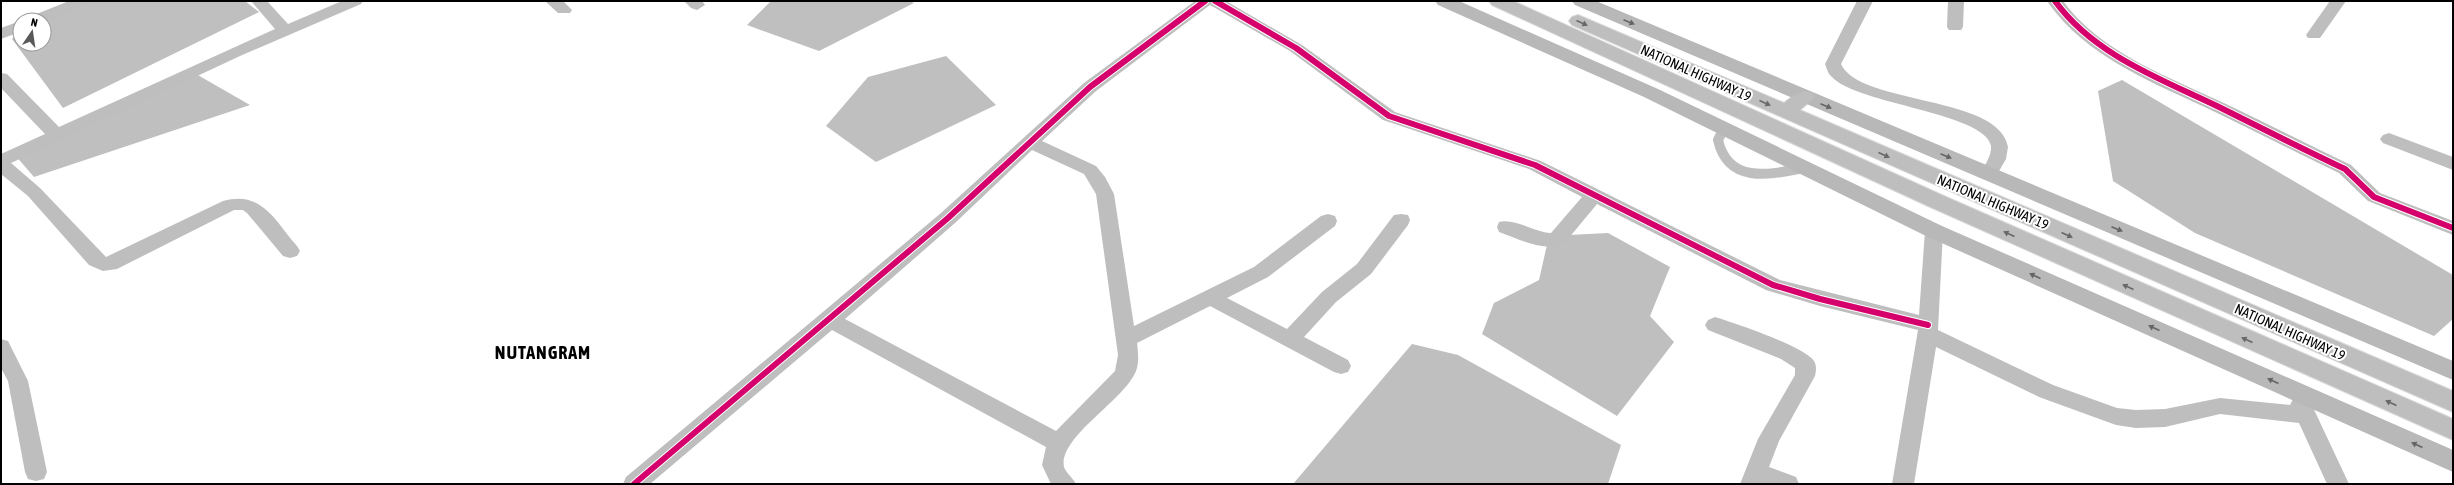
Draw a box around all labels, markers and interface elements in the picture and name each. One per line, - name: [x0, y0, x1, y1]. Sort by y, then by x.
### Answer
- north arrow: [12, 12, 52, 52]
- text: N: [30, 16, 39, 29]
- one-way arrow: [1624, 19, 1635, 25]
- one-way arrow: [1576, 20, 1588, 26]
- street label: NATIONAL HIGHWAY 19: [1638, 41, 1754, 105]
- one-way arrow: [1759, 100, 1770, 106]
- one-way arrow: [1821, 103, 1832, 109]
- one-way arrow: [1878, 152, 1889, 158]
- one-way arrow: [1941, 153, 1952, 159]
- street label: NATIONAL HIGHWAY 19: [1935, 171, 2051, 233]
- one-way arrow: [2112, 227, 2124, 233]
- one-way arrow: [2004, 231, 2015, 237]
- one-way arrow: [2062, 232, 2073, 238]
- one-way arrow: [2029, 272, 2041, 278]
- one-way arrow: [2122, 284, 2134, 290]
- street label: NATIONAL HIGHWAY 19: [2232, 300, 2348, 364]
- one-way arrow: [2148, 325, 2160, 332]
- one-way arrow: [2241, 337, 2252, 343]
- district label: NUTANGRAM: [495, 342, 591, 363]
- one-way arrow: [2267, 378, 2278, 384]
- one-way arrow: [2385, 400, 2397, 406]
- one-way arrow: [2412, 442, 2423, 448]

